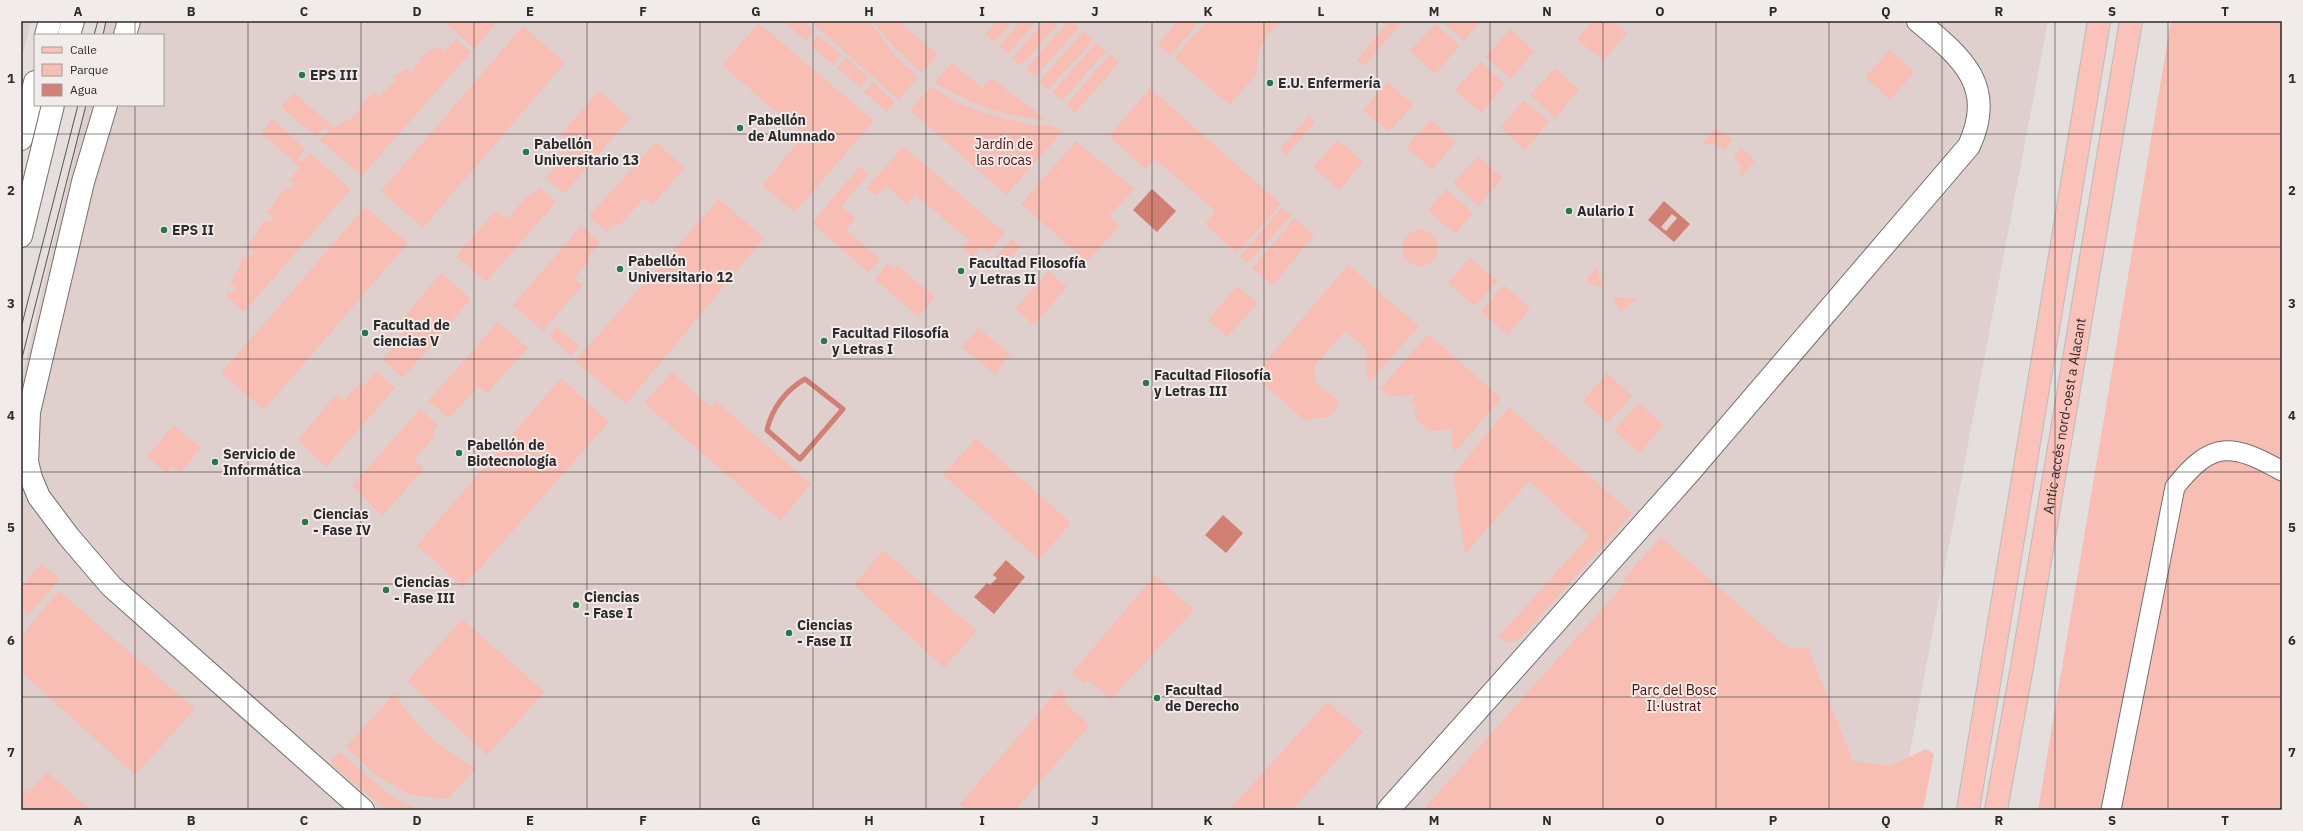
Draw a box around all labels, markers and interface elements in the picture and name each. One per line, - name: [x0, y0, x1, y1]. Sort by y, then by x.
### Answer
- text: A: [74, 3, 83, 20]
- text: B: [187, 3, 196, 20]
- text: C: [300, 3, 309, 20]
- text: D: [412, 3, 422, 20]
- text: E: [526, 3, 534, 20]
- text: F: [639, 3, 647, 20]
- text: G: [751, 3, 761, 20]
- text: H: [864, 3, 874, 20]
- text: I: [979, 3, 985, 20]
- text: J: [1091, 3, 1099, 20]
- text: K: [1203, 3, 1213, 20]
- text: L: [1318, 3, 1325, 20]
- text: M: [1429, 3, 1439, 20]
- text: N: [1542, 3, 1552, 20]
- text: O: [1655, 3, 1665, 20]
- text: P: [1769, 3, 1778, 20]
- text: Q: [1881, 3, 1891, 20]
- text: R: [1995, 3, 2004, 20]
- text: S: [2108, 3, 2116, 20]
- text: T: [2221, 3, 2229, 20]
- legend: [34, 34, 164, 106]
- text: Calle: [70, 42, 97, 57]
- text: Parque: [70, 62, 109, 77]
- place label: EPS III: [310, 66, 358, 84]
- text: 1: [7, 70, 15, 87]
- marker: EPS III: [297, 70, 307, 80]
- text: 1: [2288, 70, 2296, 87]
- place label: E.U. Enfermería: [1278, 74, 1381, 92]
- marker: E.U. Enfermería: [1265, 78, 1275, 88]
- text: Agua: [70, 82, 98, 97]
- place label: Pabellón de Alumnado: [748, 111, 835, 145]
- marker: Pabellón de Alumnado: [735, 123, 745, 133]
- place label: Pabellón Universitario 13: [534, 135, 639, 169]
- park label: Jardín de las rocas: [975, 135, 1033, 169]
- marker: Pabellón Universitario 13: [521, 147, 531, 157]
- text: 2: [7, 182, 15, 199]
- text: 2: [2288, 182, 2296, 199]
- place label: Aulario I: [1577, 202, 1634, 220]
- marker: Aulario I: [1564, 206, 1574, 216]
- place label: EPS II: [172, 221, 214, 239]
- marker: EPS II: [159, 225, 169, 235]
- place label: Pabellón Universitario 12: [628, 252, 733, 286]
- place label: Facultad Filosofía y Letras II: [969, 254, 1086, 288]
- marker: Pabellón Universitario 12: [615, 264, 625, 274]
- marker: Facultad Filosofía y Letras II: [956, 266, 966, 276]
- text: 3: [7, 295, 15, 312]
- text: 3: [2288, 295, 2296, 312]
- place label: Facultad de ciencias V: [373, 316, 450, 350]
- street label: Antic accés nord-oest a Alacant: [2039, 316, 2090, 515]
- place label: Facultad Filosofía y Letras I: [832, 324, 949, 358]
- marker: Facultad de ciencias V: [360, 328, 370, 338]
- marker: Facultad Filosofía y Letras I: [819, 336, 829, 346]
- place label: Facultad Filosofía y Letras III: [1154, 366, 1271, 400]
- marker: Facultad Filosofía y Letras III: [1141, 378, 1151, 388]
- text: 4: [7, 407, 15, 424]
- text: 4: [2288, 407, 2296, 424]
- place label: Pabellón de Biotecnología: [467, 436, 557, 470]
- place label: Servicio de Informática: [223, 445, 301, 479]
- marker: Pabellón de Biotecnología: [454, 448, 464, 458]
- marker: Servicio de Informática: [210, 457, 220, 467]
- place label: Ciencias - Fase IV: [313, 505, 371, 539]
- marker: Ciencias - Fase IV: [300, 517, 310, 527]
- text: 5: [7, 519, 15, 536]
- text: 5: [2288, 519, 2296, 536]
- place label: Ciencias - Fase III: [394, 573, 455, 607]
- marker: Ciencias - Fase III: [381, 585, 391, 595]
- place label: Ciencias - Fase I: [584, 588, 640, 622]
- marker: Ciencias - Fase I: [571, 600, 581, 610]
- place label: Ciencias - Fase II: [797, 616, 853, 650]
- marker: Ciencias - Fase II: [784, 628, 794, 638]
- text: 6: [7, 632, 15, 649]
- text: 6: [2288, 632, 2296, 649]
- place label: Facultad de Derecho: [1165, 681, 1239, 715]
- park label: Parc del Bosc Il·lustrat: [1632, 681, 1717, 715]
- marker: Facultad de Derecho: [1152, 693, 1162, 703]
- text: 7: [7, 744, 15, 761]
- text: 7: [2288, 744, 2296, 761]
- text: A: [74, 812, 83, 829]
- text: B: [187, 812, 196, 829]
- text: C: [300, 812, 309, 829]
- text: D: [412, 812, 422, 829]
- text: E: [526, 812, 534, 829]
- text: F: [639, 812, 647, 829]
- text: G: [751, 812, 761, 829]
- text: H: [864, 812, 874, 829]
- text: I: [979, 812, 985, 829]
- text: J: [1091, 812, 1099, 829]
- text: K: [1203, 812, 1213, 829]
- text: L: [1318, 812, 1325, 829]
- text: M: [1429, 812, 1439, 829]
- text: N: [1542, 812, 1552, 829]
- text: O: [1655, 812, 1665, 829]
- text: P: [1769, 812, 1778, 829]
- text: Q: [1881, 812, 1891, 829]
- text: R: [1995, 812, 2004, 829]
- text: S: [2108, 812, 2116, 829]
- text: T: [2221, 812, 2229, 829]

